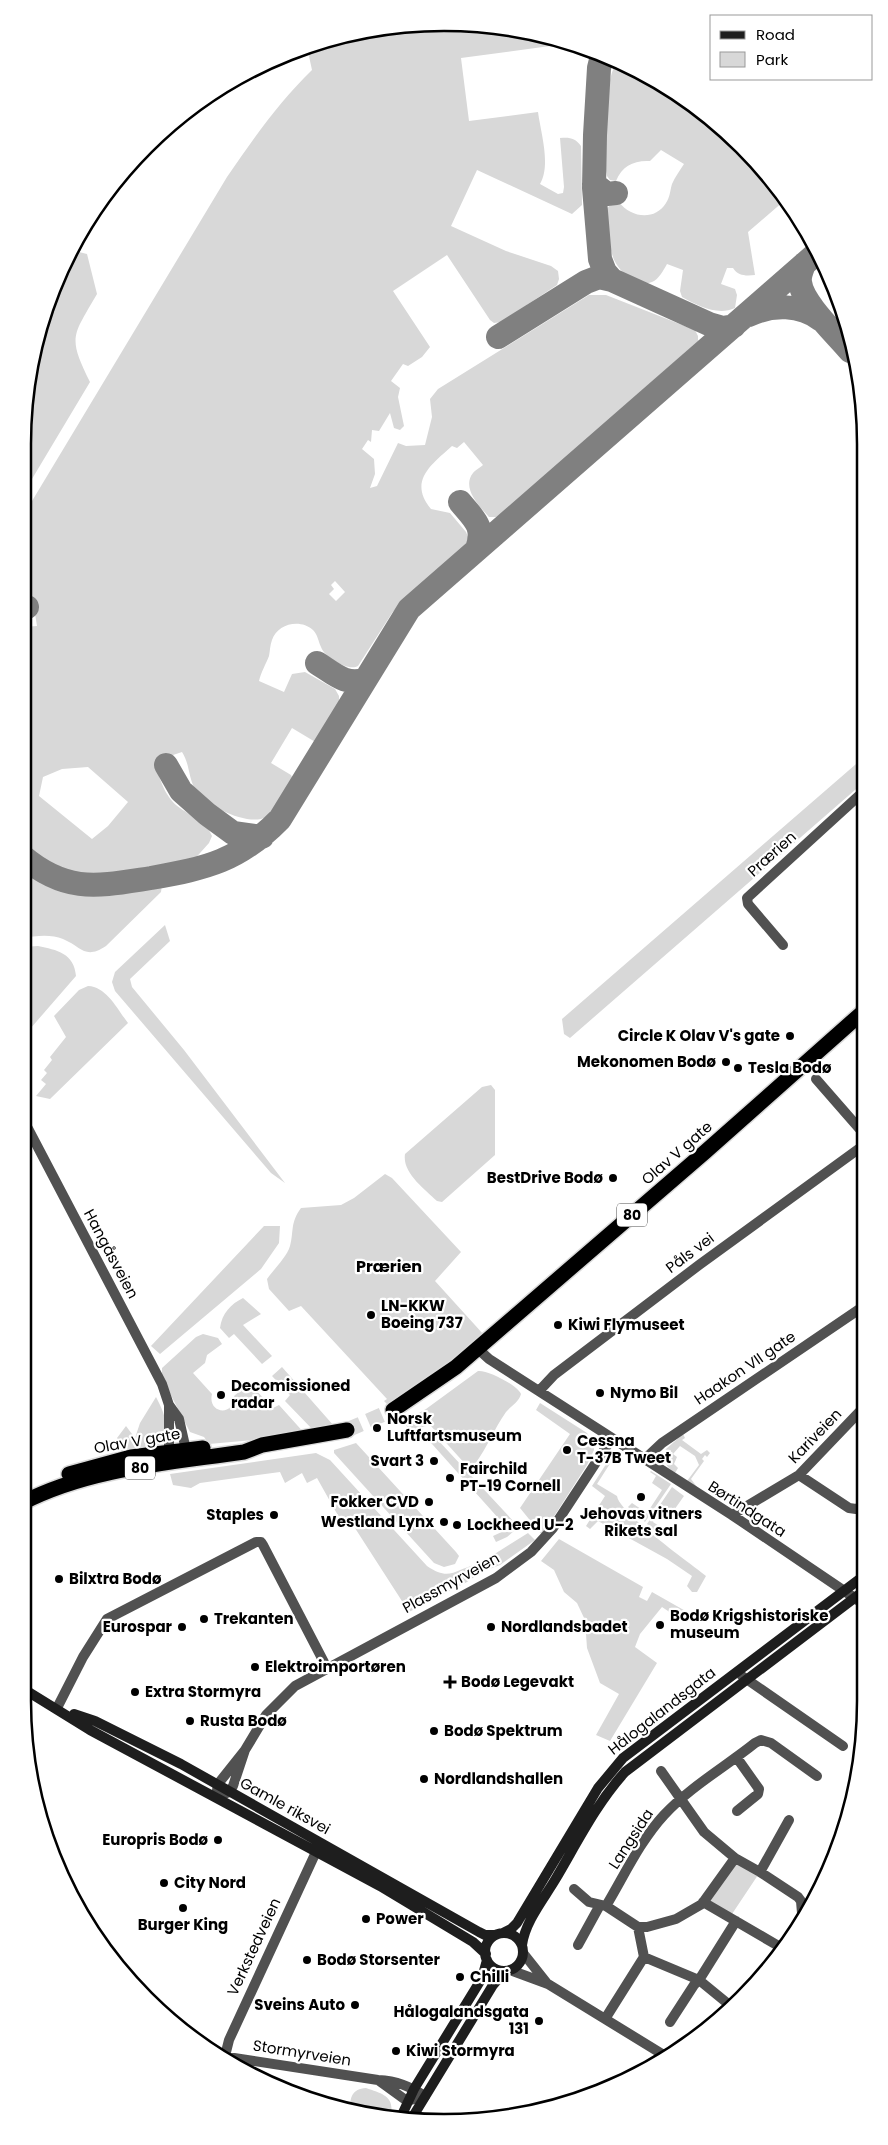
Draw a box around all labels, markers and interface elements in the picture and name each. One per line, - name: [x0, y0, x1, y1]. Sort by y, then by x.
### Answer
- legend: [710, 15, 873, 80]
- text: Road: [756, 24, 795, 45]
- text: Park: [756, 49, 788, 70]
- street label: Prærien: [743, 826, 801, 881]
- place label: Circle K Olav V's gate: [618, 1025, 780, 1046]
- marker: Circle K Olav V's gate: [784, 1030, 796, 1042]
- place label: Mekonomen Bodø: [577, 1051, 717, 1072]
- marker: Mekonomen Bodø: [720, 1056, 732, 1068]
- place label: Tesla Bodø: [748, 1057, 832, 1078]
- marker: Tesla Bodø: [732, 1062, 744, 1074]
- street label: Olav V gate: [637, 1116, 716, 1189]
- place label: BestDrive Bodø: [487, 1167, 604, 1188]
- marker: BestDrive Bodø: [607, 1172, 619, 1184]
- road number: 80: [617, 1204, 647, 1226]
- street label: Hangåsveien: [79, 1205, 144, 1302]
- street label: Påls vei: [661, 1227, 718, 1278]
- district label: Prærien: [356, 1255, 422, 1278]
- place label: LN-KKW Boeing 737: [381, 1295, 463, 1333]
- marker: LN-KKW Boeing 737: [365, 1309, 377, 1321]
- place label: Kiwi Flymuseet: [568, 1314, 685, 1335]
- marker: Kiwi Flymuseet: [552, 1319, 564, 1331]
- street label: Haakon VII gate: [690, 1326, 800, 1409]
- place label: Decomissioned radar: [231, 1375, 350, 1413]
- place label: Nymo Bil: [610, 1382, 678, 1403]
- marker: Nymo Bil: [594, 1387, 606, 1399]
- marker: Decomissioned radar: [215, 1389, 227, 1401]
- street label: Kariveien: [783, 1404, 846, 1468]
- place label: Norsk Luftfartsmuseum: [387, 1408, 522, 1446]
- marker: Norsk Luftfartsmuseum: [371, 1422, 383, 1434]
- street label: Olav V gate: [92, 1423, 182, 1458]
- place label: Cessna T-37B Tweet: [577, 1430, 671, 1468]
- marker: Cessna T-37B Tweet: [561, 1444, 573, 1456]
- place label: Svart 3: [370, 1450, 424, 1471]
- marker: Svart 3: [428, 1455, 440, 1467]
- road number: 80: [125, 1456, 155, 1480]
- place label: Fairchild PT-19 Cornell: [460, 1458, 561, 1496]
- marker: Fairchild PT-19 Cornell: [444, 1472, 456, 1484]
- street label: Børtindgata: [704, 1475, 790, 1542]
- place label: Fokker CVD: [331, 1491, 419, 1512]
- marker: Jehovas vitners Rikets sal: [635, 1491, 647, 1503]
- marker: Fokker CVD: [423, 1496, 435, 1508]
- place label: Jehovas vitners Rikets sal: [580, 1503, 702, 1541]
- place label: Staples: [206, 1504, 264, 1525]
- marker: Staples: [268, 1509, 280, 1521]
- place label: Westland Lynx: [321, 1511, 434, 1532]
- place label: Lockheed U–2: [467, 1514, 574, 1535]
- marker: Westland Lynx: [438, 1516, 450, 1528]
- marker: Lockheed U–2: [451, 1519, 463, 1531]
- street label: Plassmyrveien: [398, 1547, 503, 1618]
- place label: Bilxtra Bodø: [69, 1568, 162, 1589]
- marker: Bilxtra Bodø: [53, 1573, 65, 1585]
- place label: Bodø Krigshistoriske museum: [670, 1605, 828, 1643]
- place label: Trekanten: [214, 1608, 294, 1629]
- marker: Trekanten: [198, 1613, 210, 1625]
- place label: Eurospar: [103, 1616, 173, 1637]
- place label: Nordlandsbadet: [501, 1616, 628, 1637]
- marker: Bodø Krigshistoriske museum: [654, 1619, 666, 1631]
- marker: Eurospar: [176, 1621, 188, 1633]
- marker: Nordlandsbadet: [485, 1621, 497, 1633]
- place label: Elektroimportøren: [265, 1656, 406, 1677]
- marker: Elektroimportøren: [249, 1661, 261, 1673]
- street label: Hålogalandsgata: [603, 1662, 720, 1759]
- place label: Bodø Legevakt: [461, 1671, 574, 1692]
- marker: Bodø Legevakt: [443, 1675, 457, 1689]
- place label: Extra Stormyra: [145, 1681, 261, 1702]
- marker: Extra Stormyra: [129, 1686, 141, 1698]
- place label: Rusta Bodø: [200, 1710, 287, 1731]
- marker: Rusta Bodø: [184, 1715, 196, 1727]
- place label: Bodø Spektrum: [444, 1720, 563, 1741]
- marker: Bodø Spektrum: [428, 1725, 440, 1737]
- place label: Nordlandshallen: [434, 1768, 563, 1789]
- street label: Gamle riksvei: [236, 1772, 334, 1839]
- marker: Nordlandshallen: [418, 1773, 430, 1785]
- street label: Langsida: [603, 1804, 658, 1873]
- place label: Europris Bodø: [102, 1829, 209, 1850]
- marker: Europris Bodø: [212, 1834, 224, 1846]
- place label: City Nord: [174, 1872, 246, 1893]
- marker: City Nord: [158, 1877, 170, 1889]
- street label: Verkstedveien: [222, 1894, 285, 1999]
- marker: Burger King: [177, 1902, 189, 1914]
- place label: Power: [376, 1908, 424, 1929]
- marker: Power: [360, 1913, 372, 1925]
- place label: Burger King: [138, 1914, 228, 1935]
- place label: Bodø Storsenter: [317, 1949, 441, 1970]
- marker: Bodø Storsenter: [301, 1954, 313, 1966]
- place label: Chilli: [470, 1966, 509, 1987]
- marker: Chilli: [454, 1971, 466, 1983]
- place label: Sveins Auto: [254, 1994, 345, 2015]
- marker: Sveins Auto: [349, 1999, 361, 2011]
- place label: Hålogalandsgata 131: [394, 2001, 529, 2039]
- marker: Hålogalandsgata 131: [533, 2015, 545, 2027]
- street label: Stormyrveien: [251, 2034, 353, 2071]
- place label: Kiwi Stormyra: [406, 2040, 515, 2061]
- marker: Kiwi Stormyra: [390, 2045, 402, 2057]

